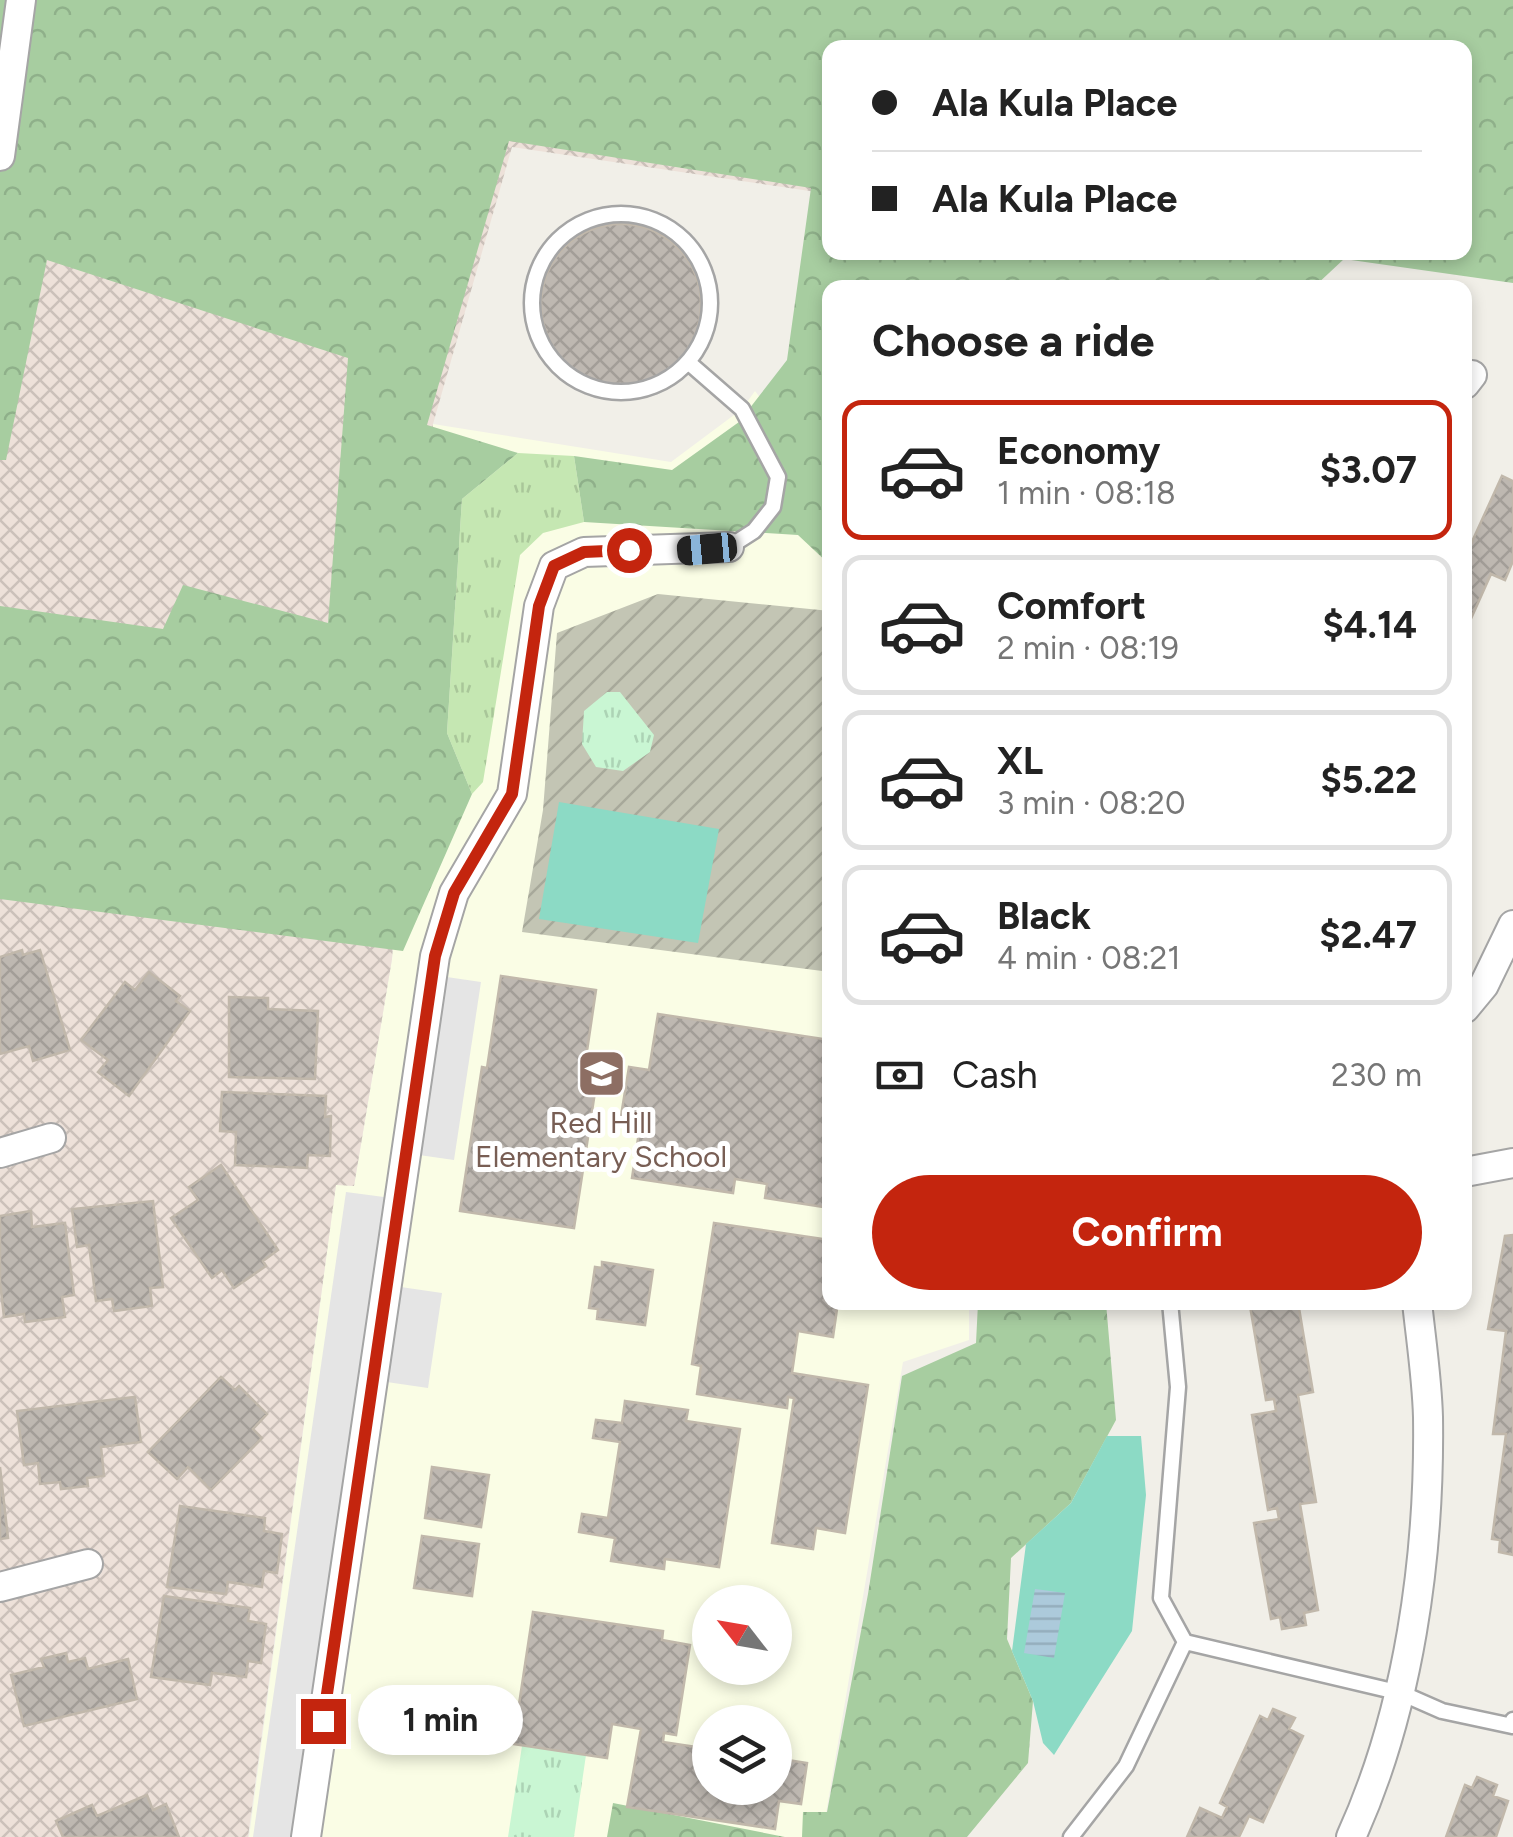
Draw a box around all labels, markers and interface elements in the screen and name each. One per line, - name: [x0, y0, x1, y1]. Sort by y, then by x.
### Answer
- text: Ala Kula Place: [932, 80, 1177, 126]
- text: Ala Kula Place: [932, 176, 1177, 222]
- text: Choose a ride: [872, 313, 1154, 367]
- icon: car: [877, 425, 967, 515]
- text: Economy: [997, 428, 1160, 474]
- text: $3.07: [1320, 447, 1417, 493]
- text: 1 min · 08:18: [997, 474, 1176, 512]
- route start: [607, 528, 652, 573]
- car: [676, 531, 738, 567]
- icon: car: [877, 580, 967, 670]
- text: Comfort: [997, 583, 1146, 629]
- text: $4.14: [1322, 602, 1417, 648]
- text: 2 min · 08:19: [997, 629, 1179, 667]
- icon: car: [877, 735, 967, 825]
- text: XL: [997, 738, 1043, 784]
- text: $5.22: [1320, 757, 1417, 803]
- text: 3 min · 08:20: [997, 784, 1185, 822]
- icon: car: [877, 890, 967, 980]
- text: Black: [997, 893, 1091, 939]
- text: $2.47: [1319, 912, 1417, 958]
- text: 4 min · 08:21: [997, 939, 1181, 977]
- school or university icon: Red Hill Elementary School: [575, 1048, 627, 1100]
- icon: cash: [872, 1048, 927, 1103]
- text: Cash: [952, 1052, 1038, 1098]
- text: 230 m: [1331, 1056, 1422, 1094]
- place label: Red Hill Elementary School: [475, 1104, 727, 1175]
- button: Confirm: [872, 1175, 1422, 1290]
- north arrow: [692, 1585, 792, 1685]
- map controls: [692, 1585, 792, 1805]
- callout: 1 min: [358, 1686, 523, 1756]
- route end: [301, 1699, 346, 1744]
- text: 1 min: [403, 1701, 478, 1739]
- button: layers: [692, 1705, 792, 1805]

